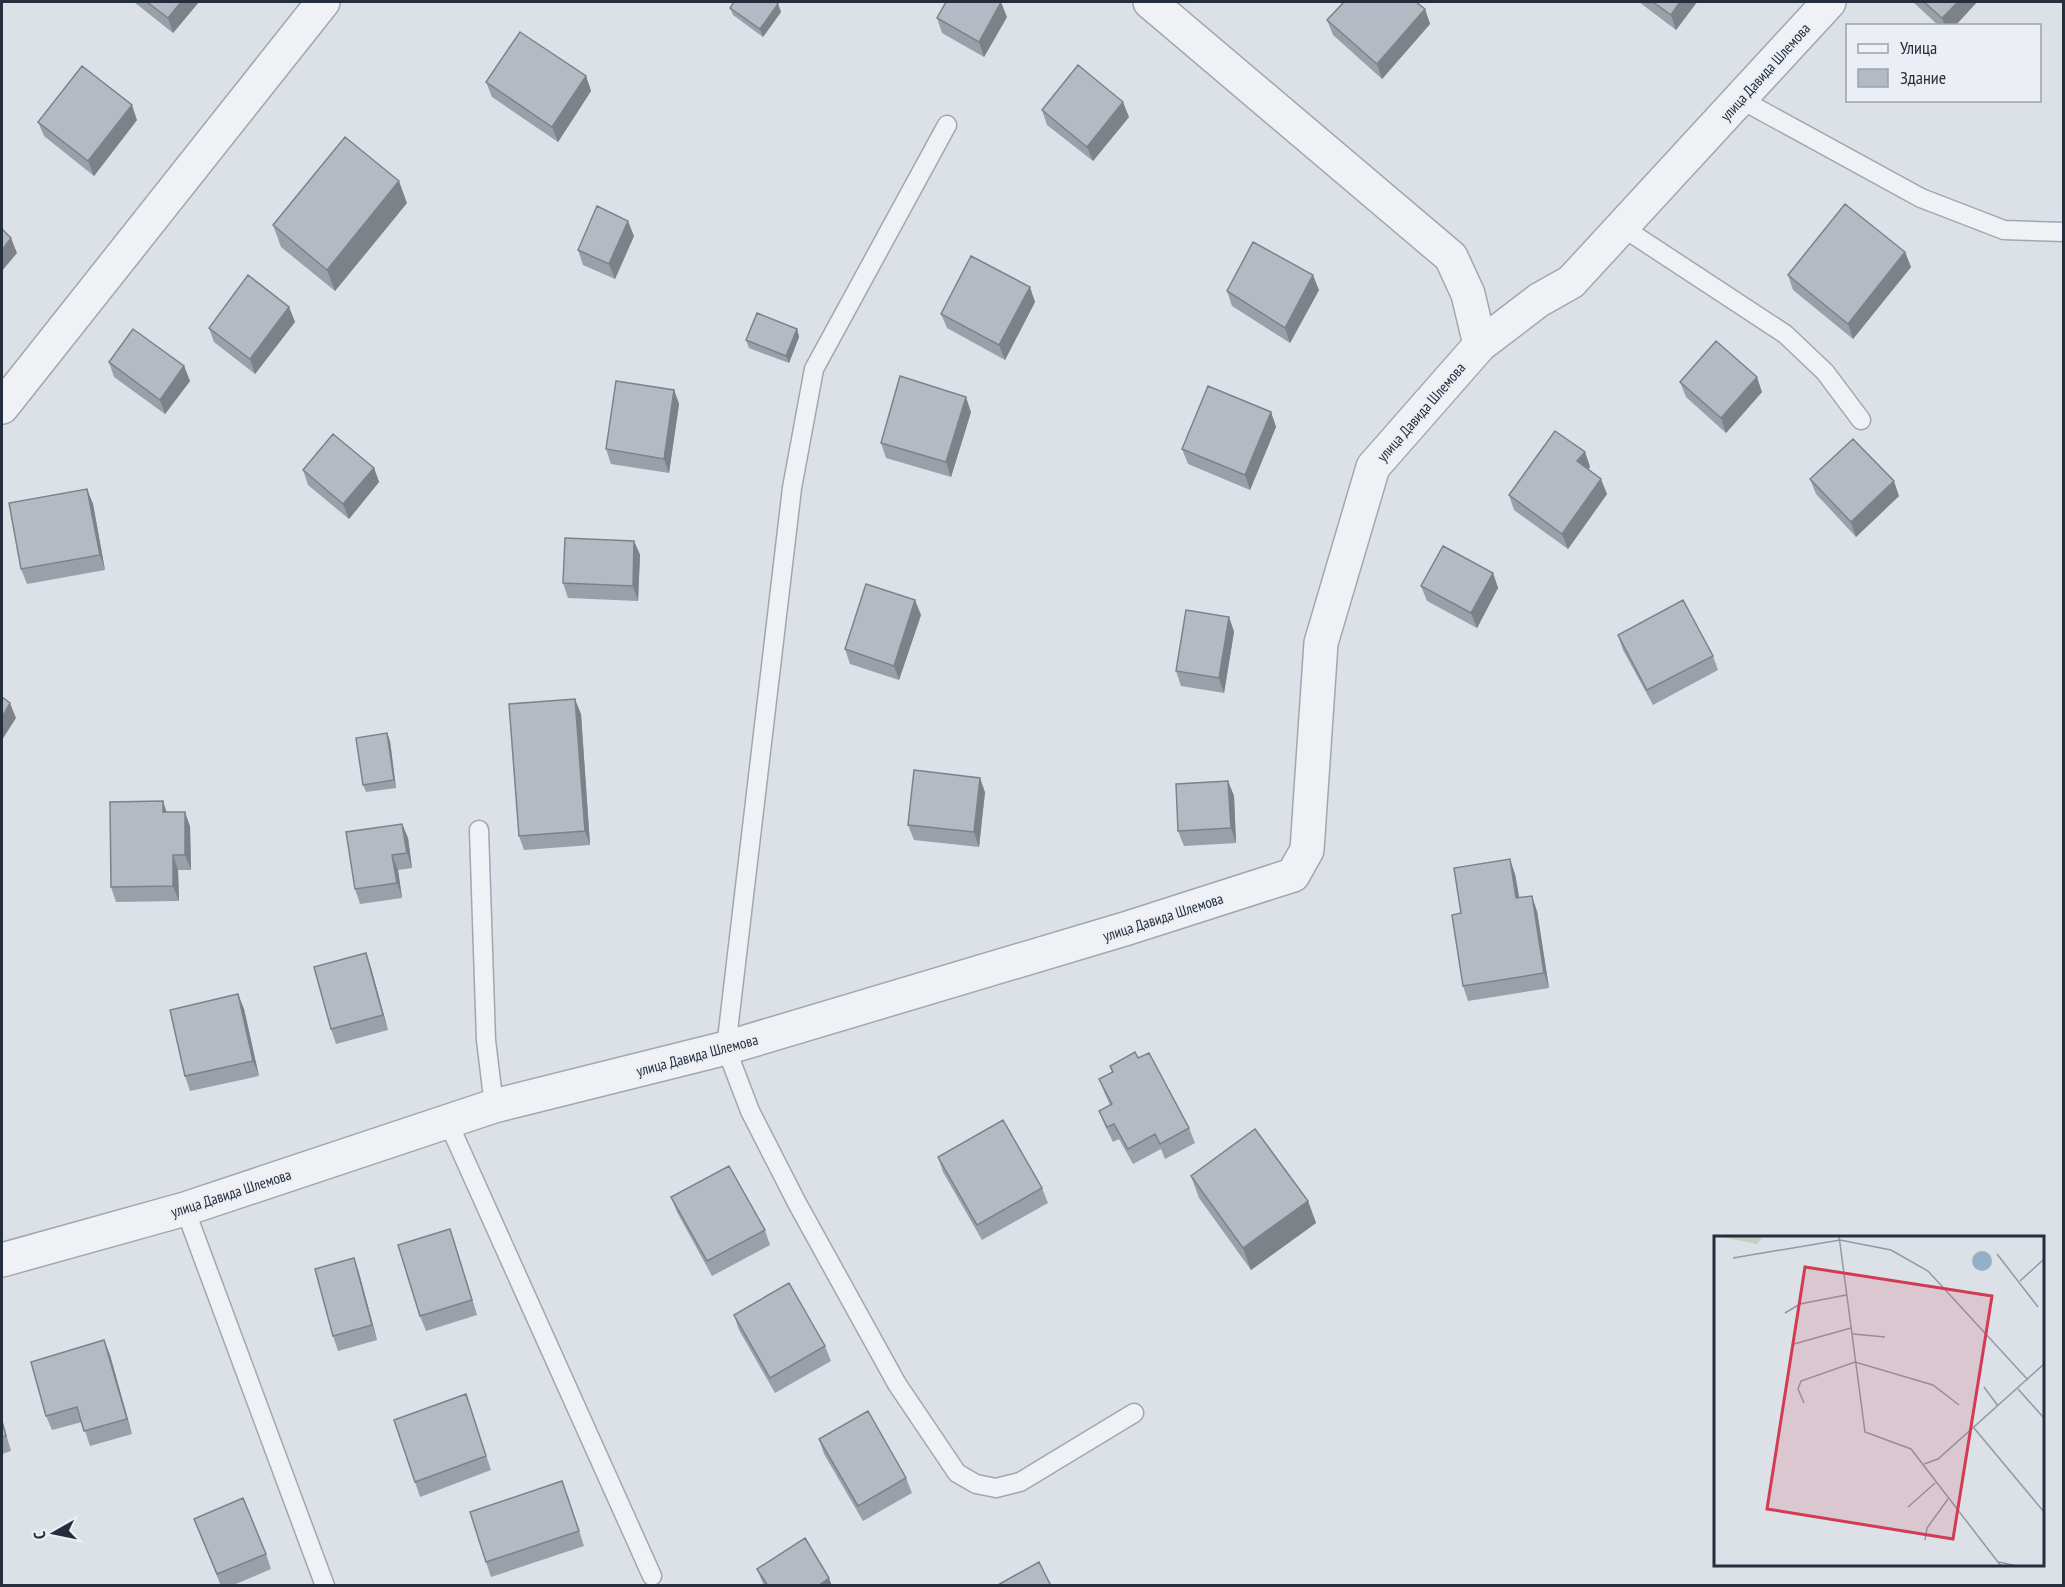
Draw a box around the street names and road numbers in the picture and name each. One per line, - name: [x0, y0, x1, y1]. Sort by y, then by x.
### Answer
- street label: улица Давида Шлемова: [1716, 19, 1814, 125]
- street label: улица Давида Шлемова: [1373, 358, 1469, 466]
- street label: улица Давида Шлемова: [1100, 889, 1226, 945]
- street label: улица Давида Шлемова: [634, 1030, 760, 1080]
- street label: улица Давида Шлемова: [168, 1165, 294, 1221]

